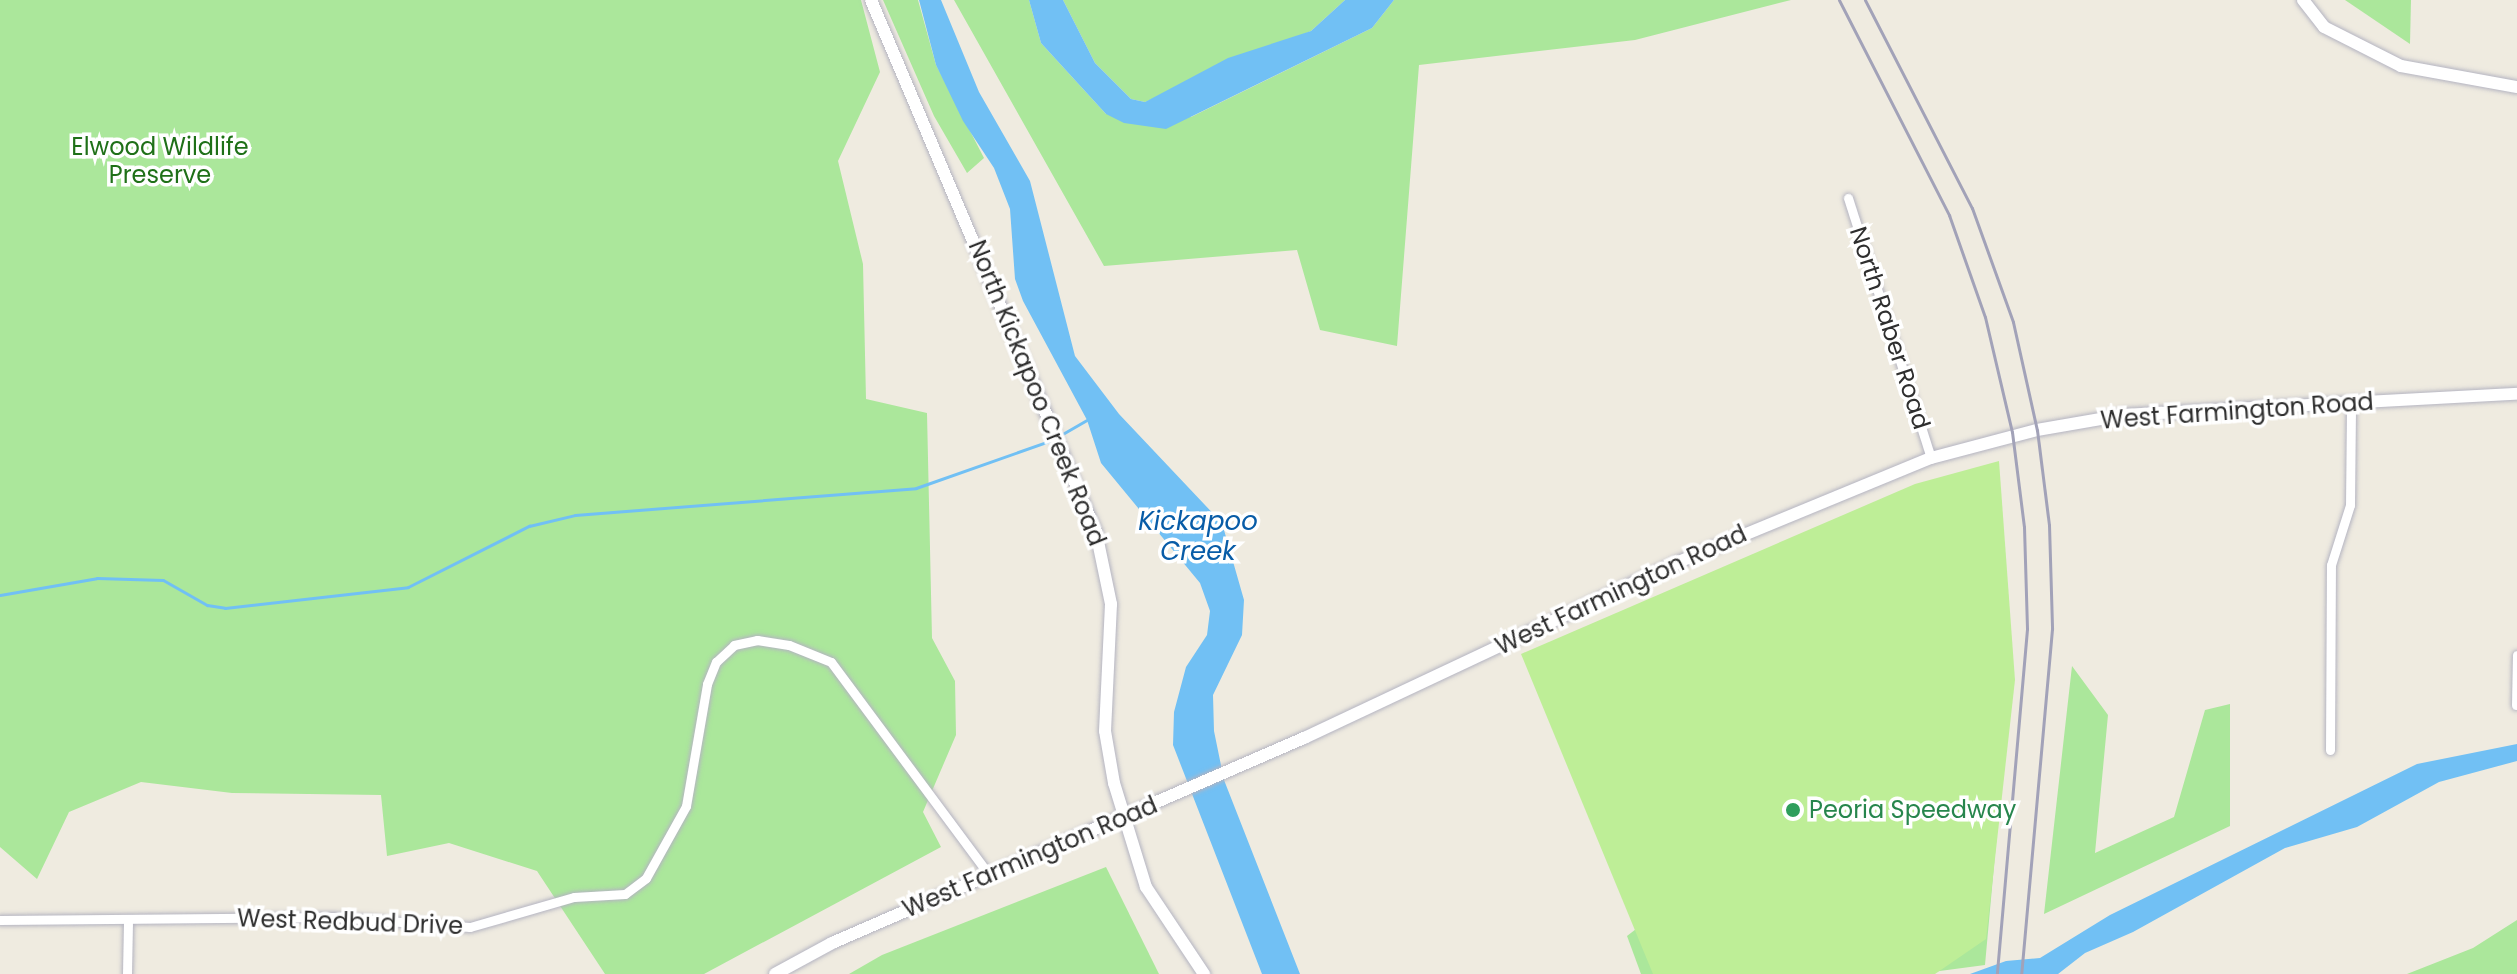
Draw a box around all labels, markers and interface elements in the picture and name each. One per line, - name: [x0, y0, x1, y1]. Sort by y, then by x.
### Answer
- park label: Elwood Wildlife Preserve: [71, 133, 249, 189]
- street label: North Raber Road: [1844, 223, 1936, 433]
- street label: North Kickapoo Creek Road: [962, 236, 1112, 550]
- street label: West Farmington Road: [2099, 387, 2375, 435]
- water label: Kickapoo Creek: [1138, 506, 1258, 568]
- street label: West Farmington Road: [1491, 519, 1751, 661]
- street label: West Farmington Road: [898, 790, 1162, 924]
- place label: Peoria Speedway: [1809, 796, 2016, 824]
- marker: Peoria Speedway: [1784, 801, 1802, 819]
- street label: West Redbud Drive: [237, 904, 463, 940]

